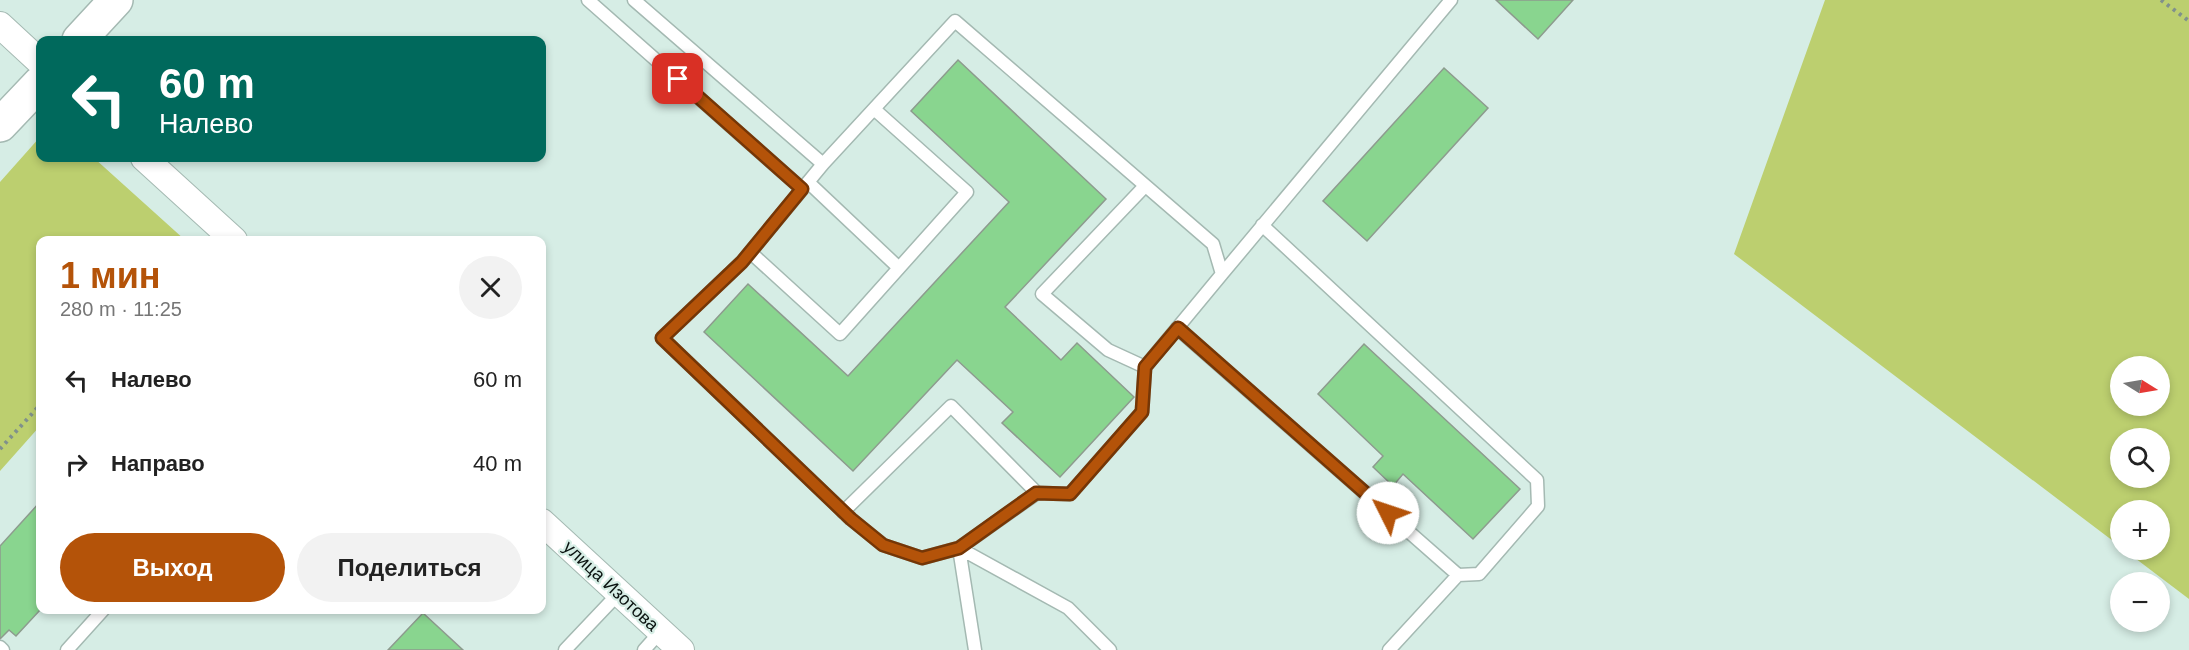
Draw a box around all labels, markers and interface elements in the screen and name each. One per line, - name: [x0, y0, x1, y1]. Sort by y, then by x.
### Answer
- pin: [652, 53, 703, 104]
- icon: left: [60, 60, 138, 138]
- text: 60 m: [159, 60, 255, 107]
- icon: arrive: [661, 62, 694, 95]
- text: Налево: [159, 109, 253, 139]
- text: 1 мин: [60, 255, 161, 296]
- button: close: [459, 256, 522, 319]
- text: 280 m · 11:25: [60, 298, 182, 320]
- north arrow: [2110, 356, 2170, 416]
- map controls: [2110, 356, 2170, 632]
- icon: left: [60, 364, 93, 397]
- text: Налево: [111, 367, 192, 392]
- text: 60 m: [473, 367, 522, 392]
- button: search: [2110, 428, 2170, 488]
- icon: right: [60, 448, 93, 481]
- text: Направо: [111, 451, 205, 476]
- text: 40 m: [473, 451, 522, 476]
- position arrow: [1356, 481, 1420, 545]
- button: +: [2110, 500, 2170, 560]
- button: Выход: [60, 533, 285, 602]
- button: Поделиться: [297, 533, 522, 602]
- street label: улица Изотова: [559, 537, 663, 636]
- button: −: [2110, 572, 2170, 632]

